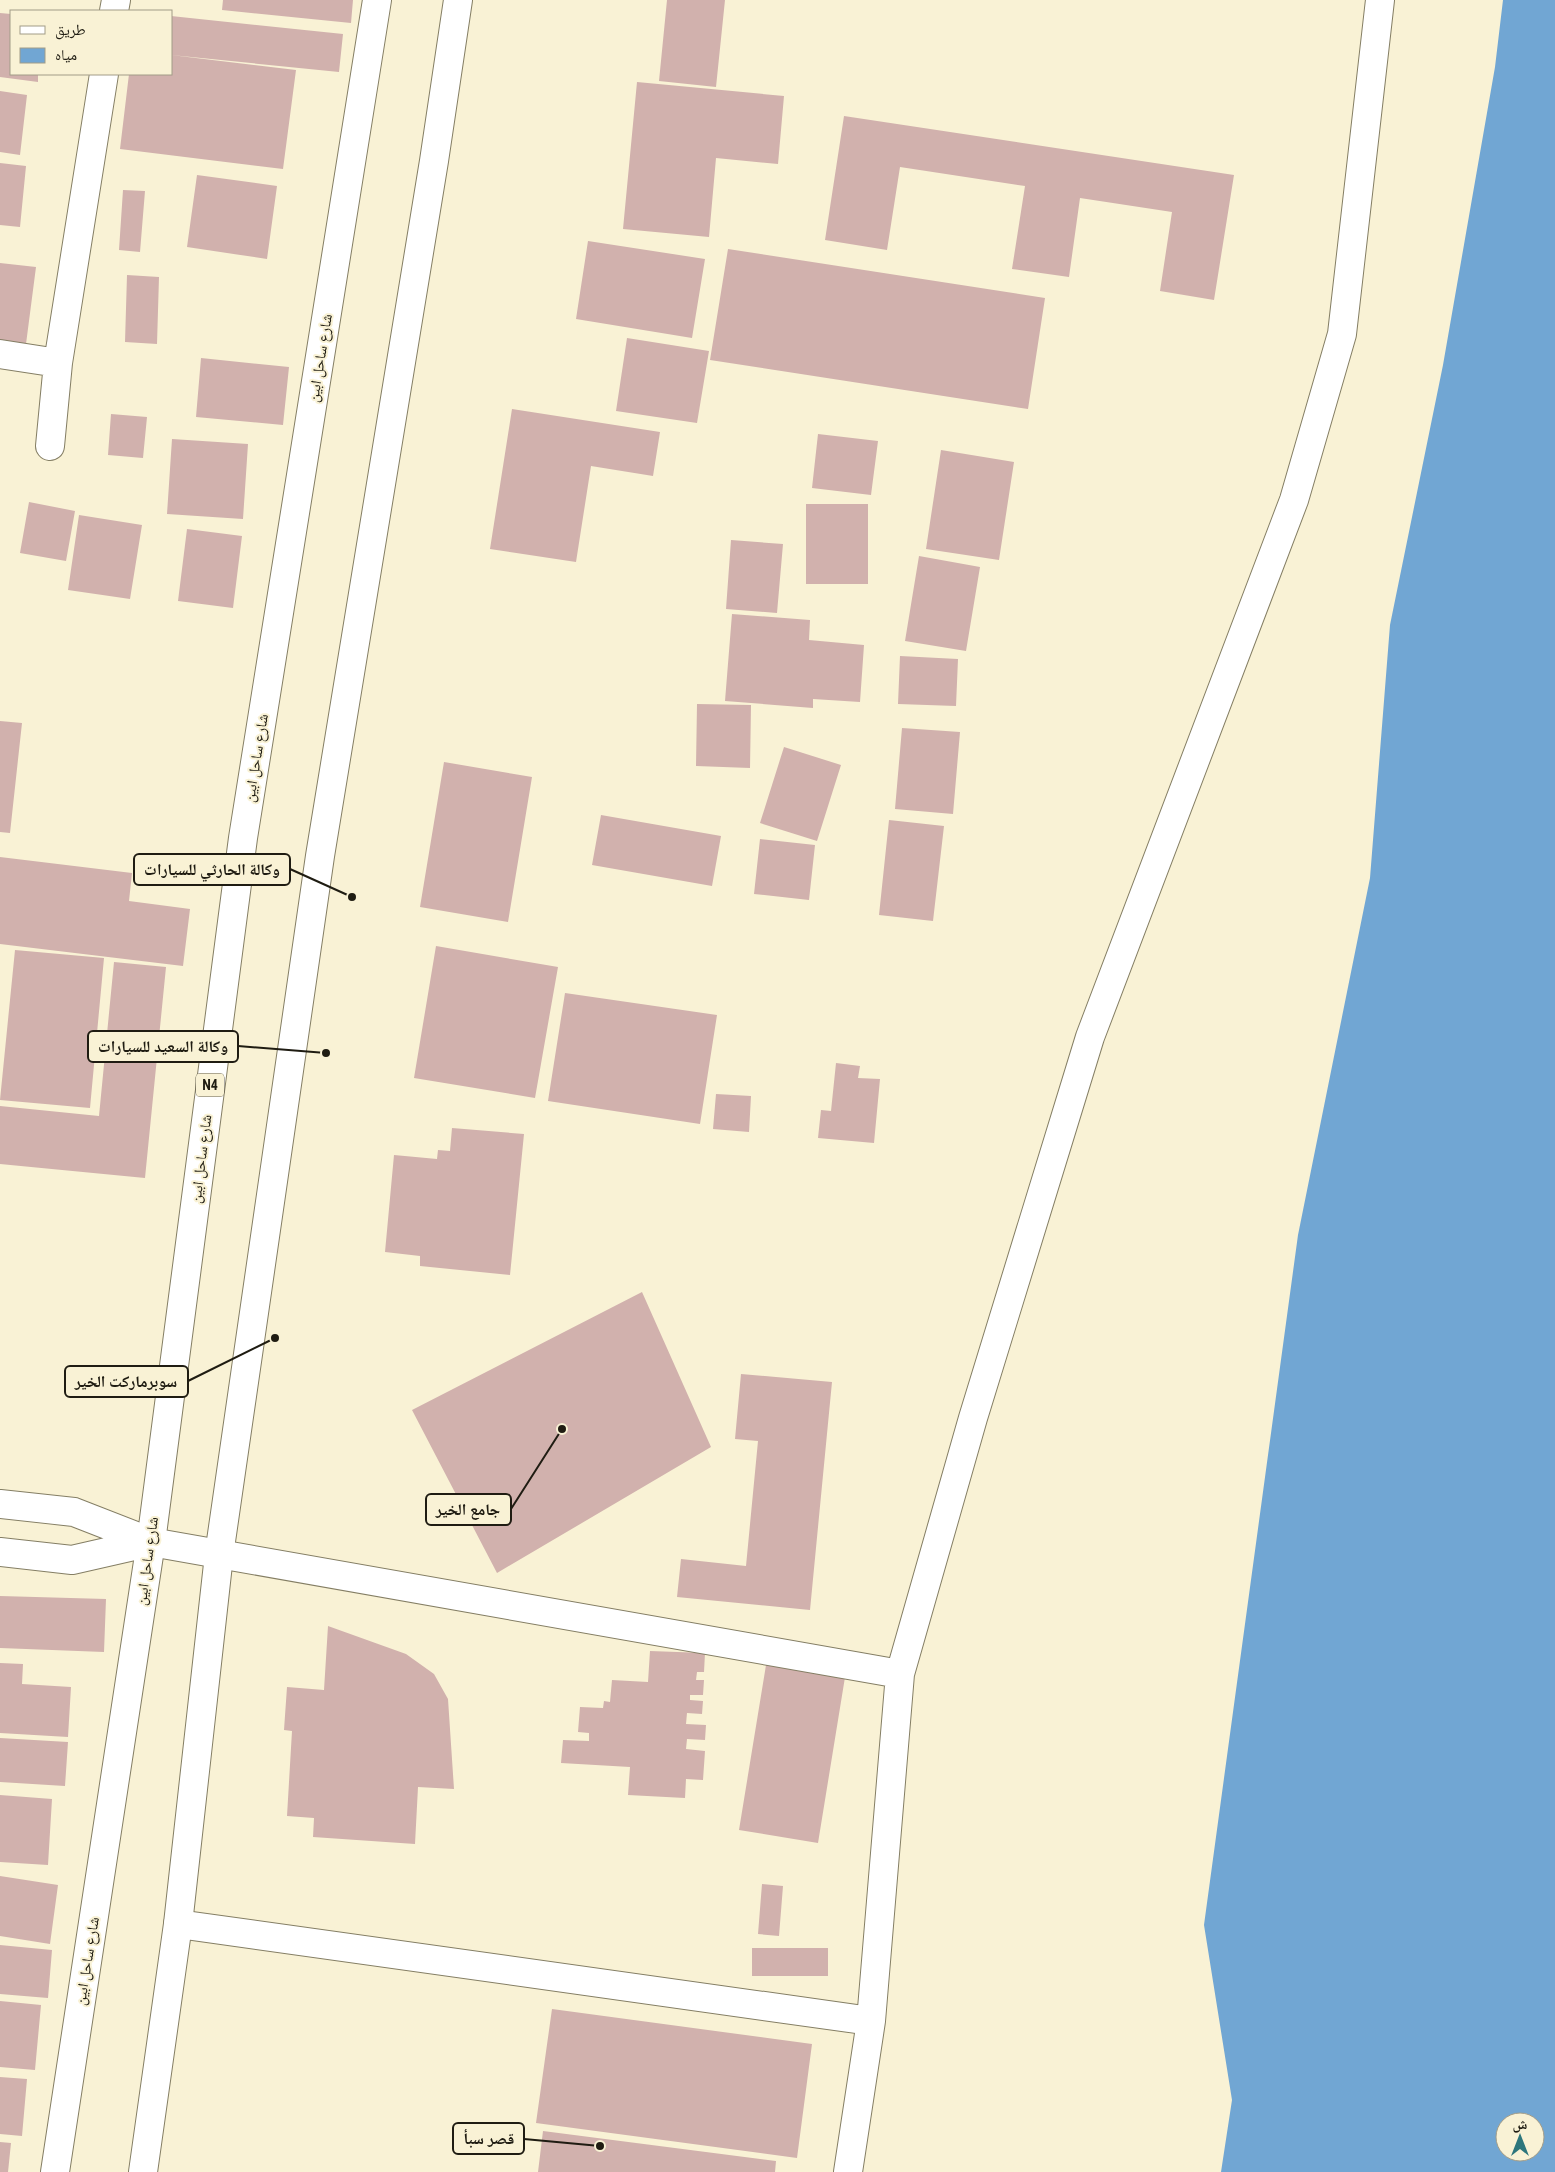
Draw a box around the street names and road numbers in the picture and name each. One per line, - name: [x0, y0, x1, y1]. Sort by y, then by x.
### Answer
- street label: شارع ساحل ابين: [304, 312, 337, 404]
- street label: شارع ساحل ابين: [240, 712, 273, 804]
- road number: N4: [196, 1074, 224, 1096]
- street label: شارع ساحل ابين: [187, 1113, 216, 1205]
- street label: شارع ساحل ابين: [132, 1515, 163, 1607]
- street label: شارع ساحل ابين: [71, 1915, 104, 2007]

